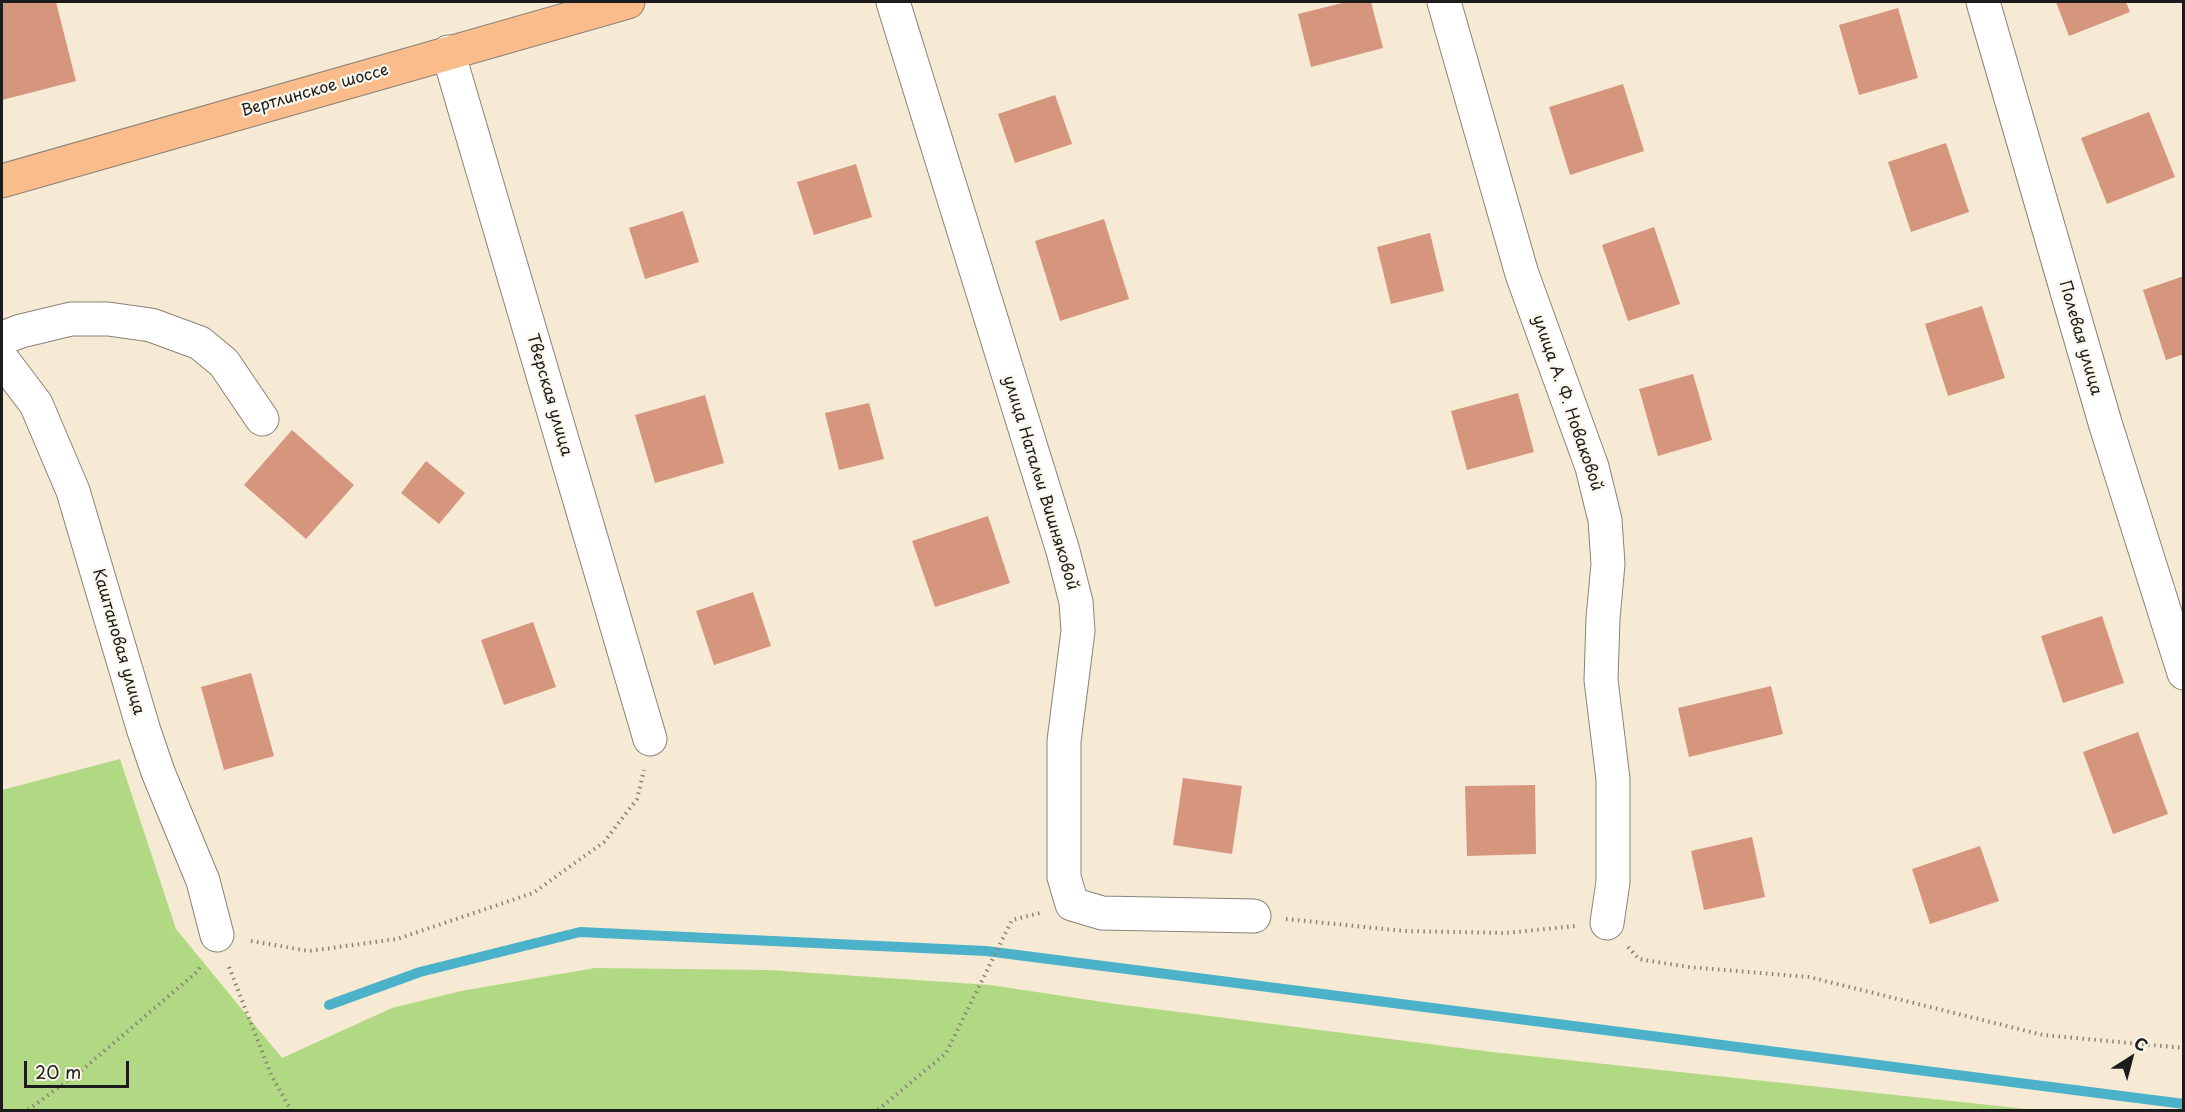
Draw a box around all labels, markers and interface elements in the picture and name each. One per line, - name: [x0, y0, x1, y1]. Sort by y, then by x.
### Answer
- street label: Вертлинское шоссе: [239, 61, 391, 121]
- street label: Полевая улица: [2054, 278, 2106, 398]
- street label: улица А. Ф. Новаковой: [1528, 312, 1606, 494]
- street label: Тверская улица: [522, 332, 576, 458]
- street label: улица Натальи Вишняковой: [998, 374, 1082, 592]
- street label: Каштановая улица: [88, 567, 148, 717]
- north arrow: [2101, 1028, 2161, 1088]
- text: С: [2130, 1030, 2154, 1057]
- scale bar: [27, 1049, 132, 1087]
- text: 20 m: [35, 1058, 81, 1085]

